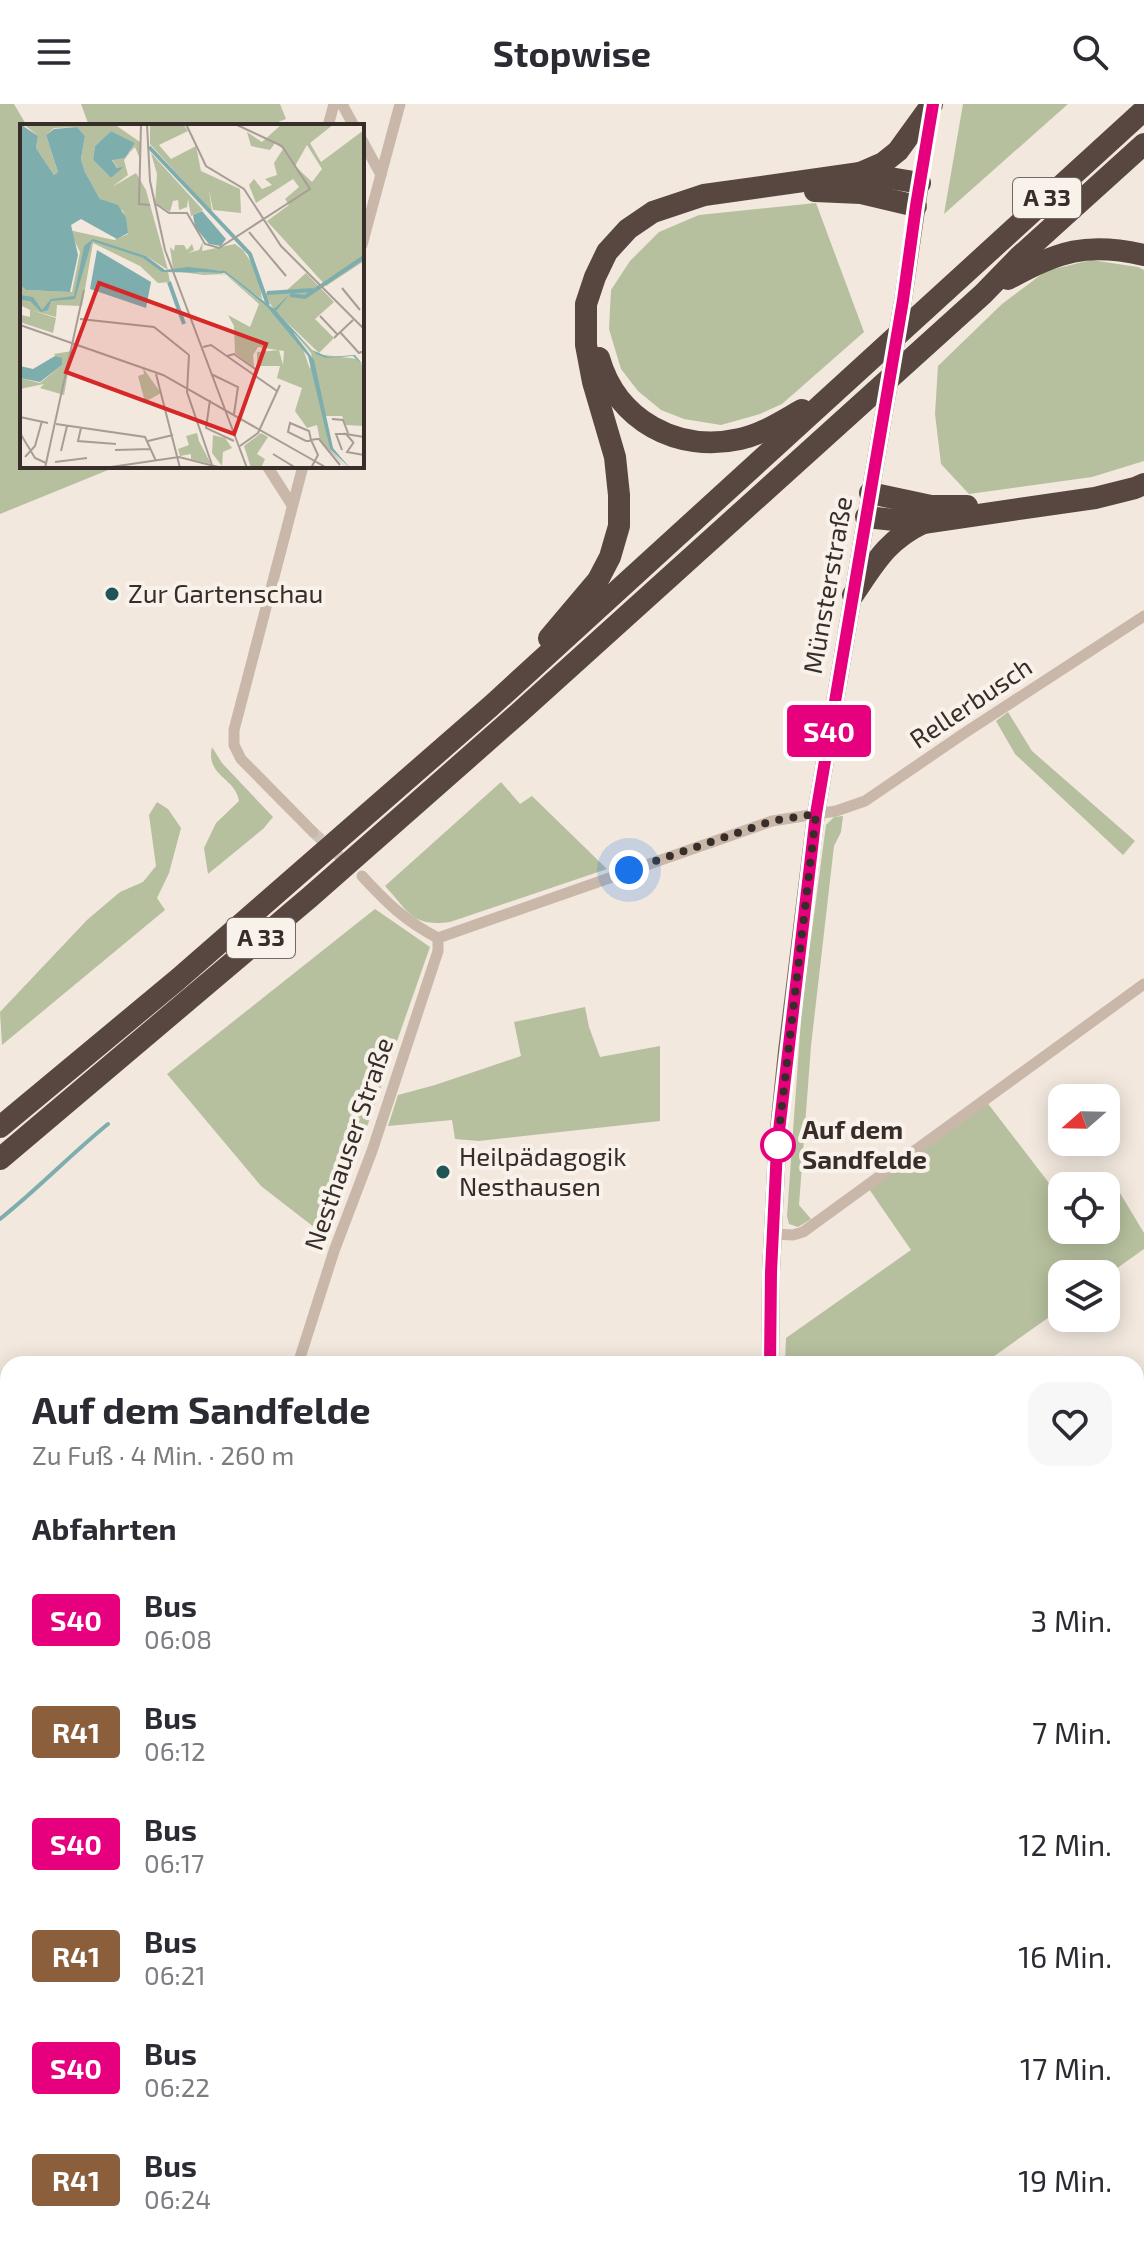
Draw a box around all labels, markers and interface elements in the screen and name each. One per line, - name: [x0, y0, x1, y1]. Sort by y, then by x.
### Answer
- icon: menu: [32, 30, 76, 74]
- icon: search: [1068, 30, 1112, 74]
- text: Stopwise: [493, 31, 651, 74]
- inset map: [20, 124, 364, 468]
- road number: A 33: [1013, 178, 1081, 218]
- street label: Münsterstraße: [796, 494, 857, 676]
- place label: Zur Gartenschau: [128, 577, 323, 608]
- marker: Zur Gartenschau: [103, 585, 121, 603]
- street label: Rellerbusch: [903, 650, 1037, 754]
- line badge: S40: [783, 705, 875, 757]
- text: S40: [803, 714, 855, 748]
- your location: [609, 850, 649, 890]
- road number: A 33: [227, 918, 295, 958]
- street label: Nesthauser Straße: [297, 1033, 399, 1254]
- north arrow: [1048, 1084, 1120, 1156]
- map controls: [1048, 1084, 1120, 1332]
- place label: Auf dem Sandfelde: [802, 1113, 927, 1174]
- marker: Auf dem Sandfelde: [761, 1128, 795, 1162]
- place label: Heilpädagogik Nesthausen: [459, 1140, 626, 1201]
- marker: Heilpädagogik Nesthausen: [434, 1163, 452, 1181]
- button: locate: [1048, 1172, 1120, 1244]
- button: layers: [1048, 1260, 1120, 1332]
- button: heart: [1028, 1382, 1112, 1466]
- text: Auf dem Sandfelde: [32, 1386, 371, 1432]
- text: Zu Fuß · 4 Min. · 260 m: [32, 1439, 294, 1470]
- text: Abfahrten: [32, 1510, 177, 1546]
- text: Bus: [144, 1587, 197, 1623]
- text: 3 Min.: [1031, 1602, 1112, 1638]
- text: S40: [50, 1603, 102, 1637]
- text: 06:08: [144, 1623, 212, 1654]
- text: Bus: [144, 1699, 197, 1735]
- text: 7 Min.: [1032, 1714, 1112, 1750]
- text: R41: [52, 1715, 100, 1749]
- text: 06:12: [144, 1735, 206, 1766]
- text: Bus: [144, 1811, 197, 1847]
- text: 12 Min.: [1018, 1826, 1112, 1862]
- text: S40: [50, 1827, 102, 1861]
- text: 06:17: [144, 1847, 204, 1878]
- text: Bus: [144, 1923, 197, 1959]
- text: 16 Min.: [1018, 1938, 1112, 1974]
- text: R41: [52, 1939, 100, 1973]
- text: 06:21: [144, 1959, 206, 1990]
- text: Bus: [144, 2035, 197, 2071]
- text: 17 Min.: [1020, 2050, 1112, 2086]
- text: S40: [50, 2051, 102, 2085]
- text: 06:22: [144, 2071, 210, 2102]
- text: Bus: [144, 2147, 197, 2183]
- text: 19 Min.: [1018, 2162, 1112, 2198]
- text: R41: [52, 2163, 100, 2197]
- text: 06:24: [144, 2183, 211, 2214]

